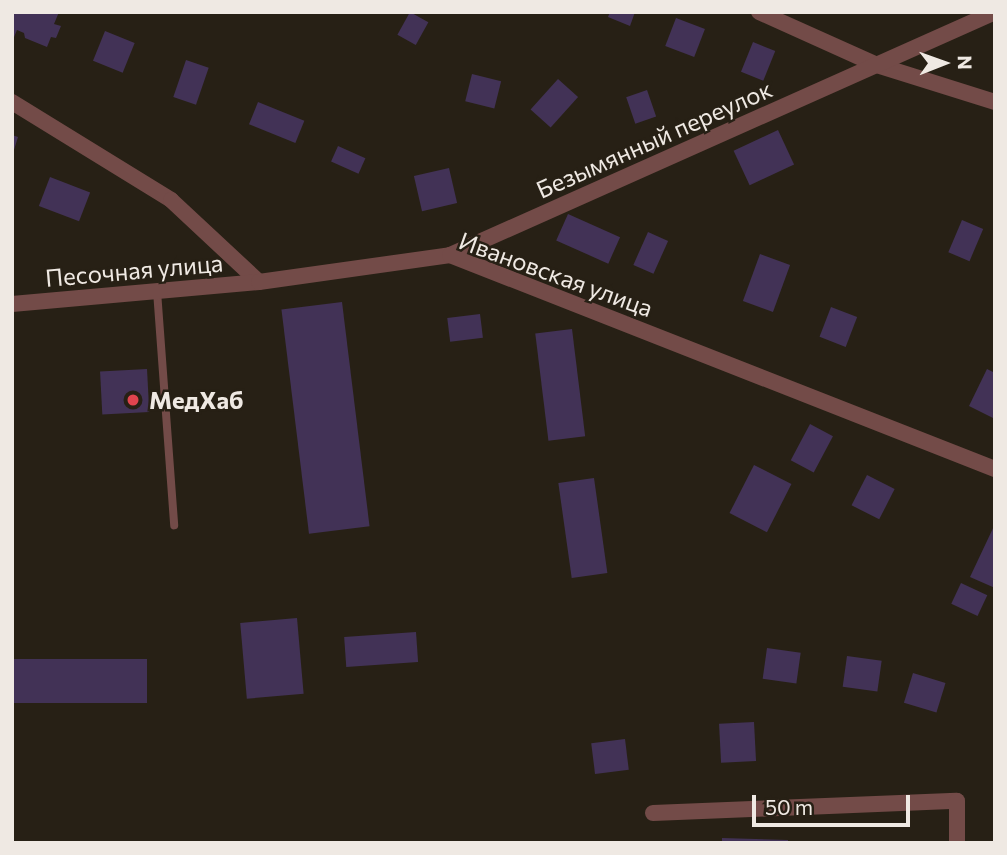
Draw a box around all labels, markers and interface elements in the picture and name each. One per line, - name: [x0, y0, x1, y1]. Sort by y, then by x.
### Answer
- north arrow: [909, 28, 979, 98]
- text: N: [954, 55, 977, 70]
- street label: Безымянный переулок: [532, 74, 776, 204]
- street label: Ивановская улица: [455, 226, 657, 322]
- street label: Песочная улица: [44, 248, 224, 292]
- place label: МедХаб: [149, 386, 243, 414]
- marker: МедХаб: [123, 390, 143, 410]
- scale bar: [755, 782, 912, 826]
- text: 50 m: [765, 794, 813, 819]

